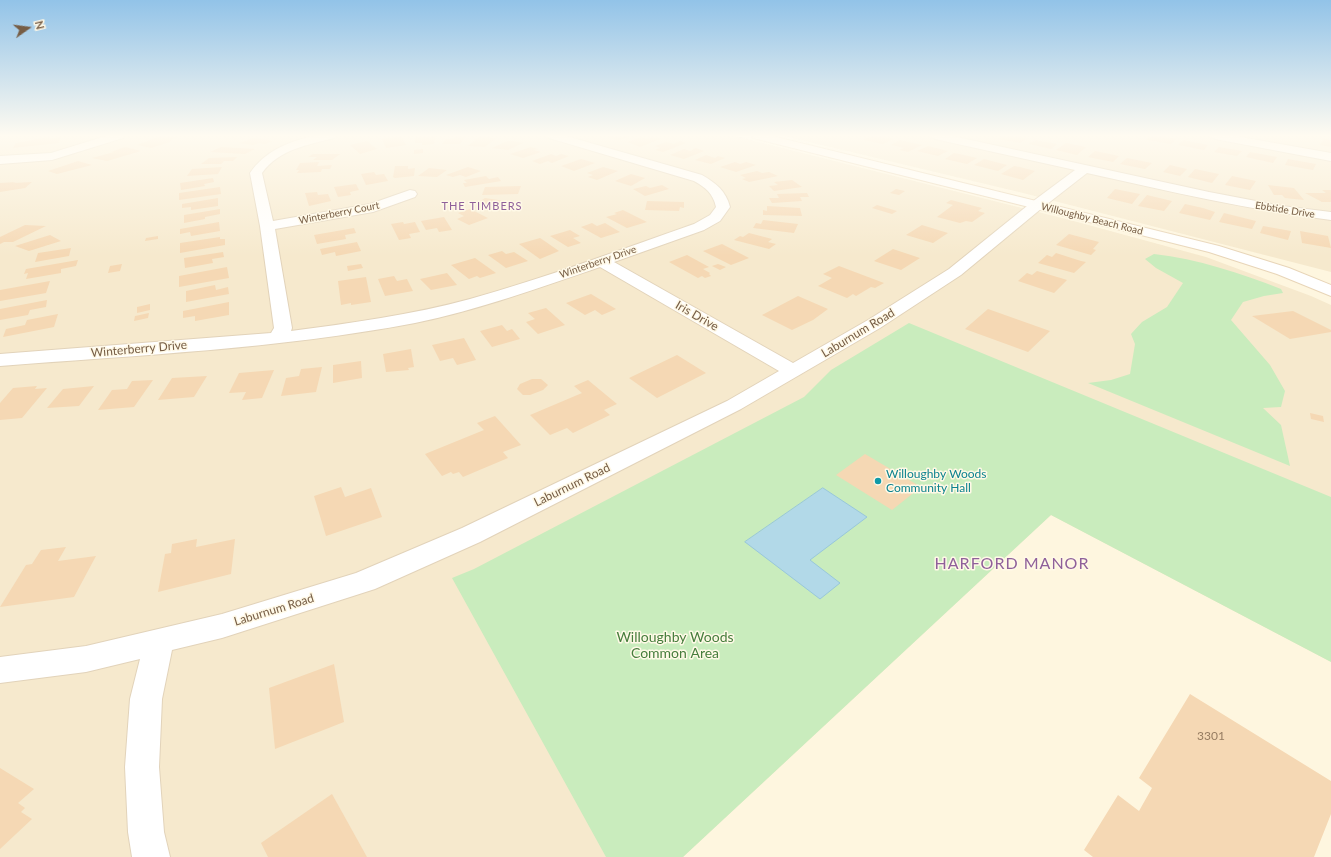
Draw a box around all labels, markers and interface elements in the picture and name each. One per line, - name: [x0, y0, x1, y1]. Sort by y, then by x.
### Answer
- north arrow: [8, 8, 48, 48]
- text: N: [33, 19, 47, 31]
- street label: Winterberry Court: [298, 199, 380, 227]
- district label: THE TIMBERS: [441, 199, 523, 213]
- street label: Ebbtide Drive: [1254, 199, 1316, 221]
- street label: Willoughby Beach Road: [1040, 201, 1144, 237]
- street label: Winterberry Drive: [558, 243, 638, 281]
- street label: Iris Drive: [673, 298, 721, 334]
- street label: Laburnum Road: [819, 305, 897, 361]
- street label: Winterberry Drive: [90, 338, 188, 360]
- street label: Laburnum Road: [532, 460, 612, 510]
- place label: Willoughby Woods Community Hall: [886, 467, 986, 495]
- marker: Willoughby Woods Community Hall: [873, 476, 883, 486]
- district label: HARFORD MANOR: [935, 554, 1089, 574]
- street label: Laburnum Road: [232, 591, 316, 629]
- park label: Willoughby Woods Common Area: [616, 629, 734, 662]
- house number: 3301: [1197, 729, 1225, 743]

